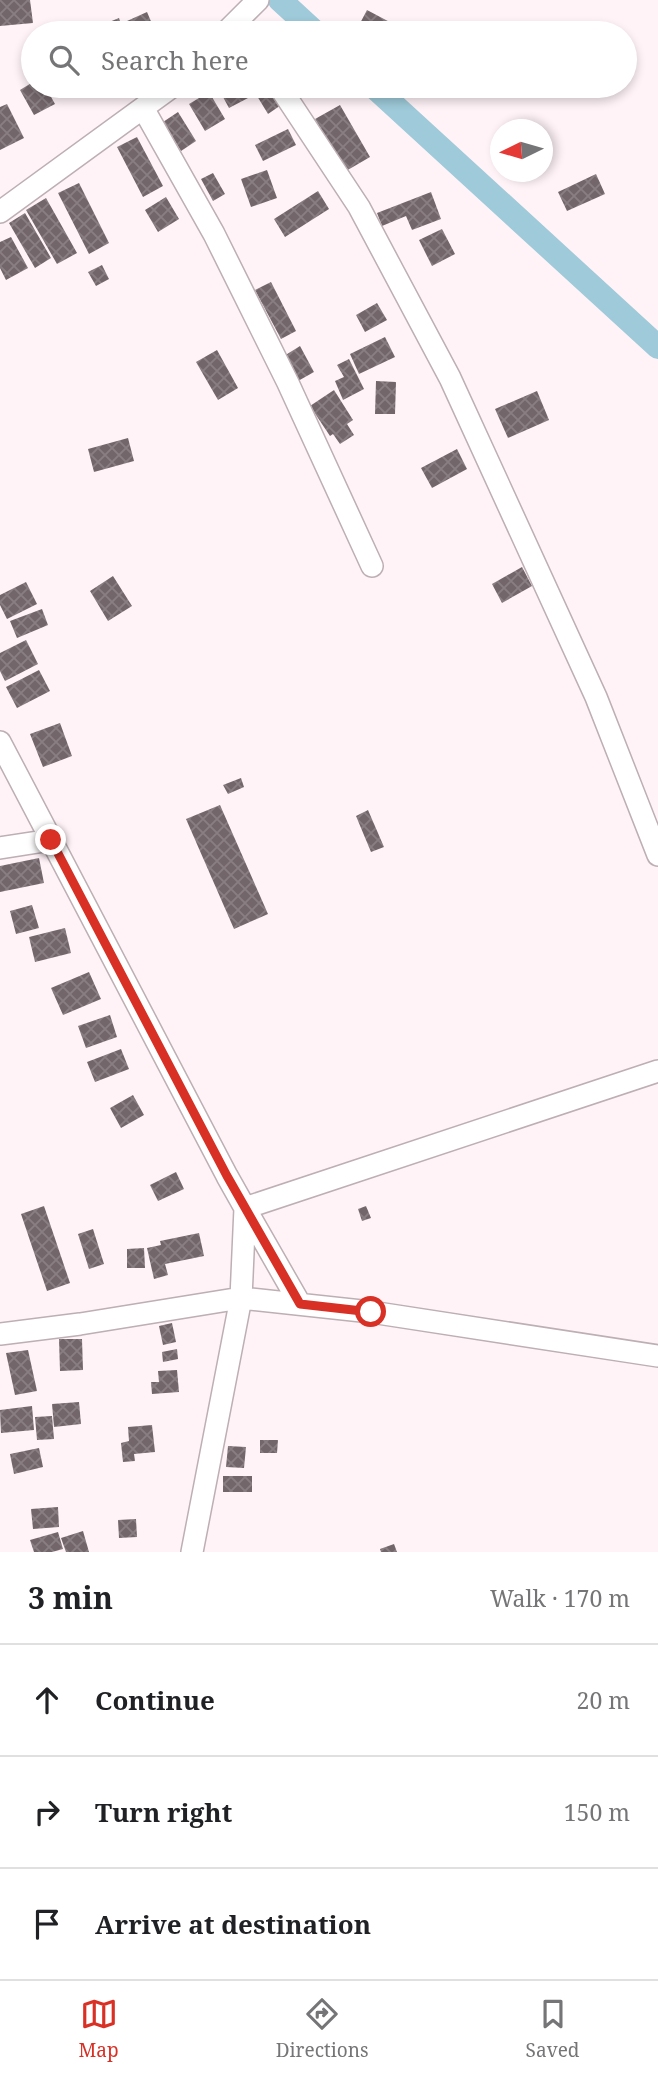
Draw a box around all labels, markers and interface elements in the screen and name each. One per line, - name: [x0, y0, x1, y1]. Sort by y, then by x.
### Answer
- search box: [21, 21, 637, 98]
- icon: search: [45, 41, 83, 79]
- text: Search here: [101, 42, 249, 78]
- north arrow: [490, 119, 553, 182]
- route end: [35, 824, 66, 855]
- route start: [355, 1296, 386, 1327]
- text: 3 min: [28, 1577, 113, 1618]
- text: Walk · 170 m: [490, 1582, 630, 1614]
- icon: ahead: [28, 1681, 66, 1719]
- text: Continue: [95, 1682, 215, 1718]
- text: 20 m: [577, 1684, 630, 1716]
- icon: right: [28, 1793, 66, 1831]
- text: Turn right: [95, 1794, 232, 1830]
- text: 150 m: [564, 1796, 630, 1828]
- icon: arrive: [28, 1905, 66, 1943]
- text: Arrive at destination: [95, 1906, 371, 1942]
- tab: Map: [79, 1995, 119, 2063]
- tab: Directions: [276, 1995, 369, 2063]
- tab: Saved: [526, 1995, 579, 2063]

